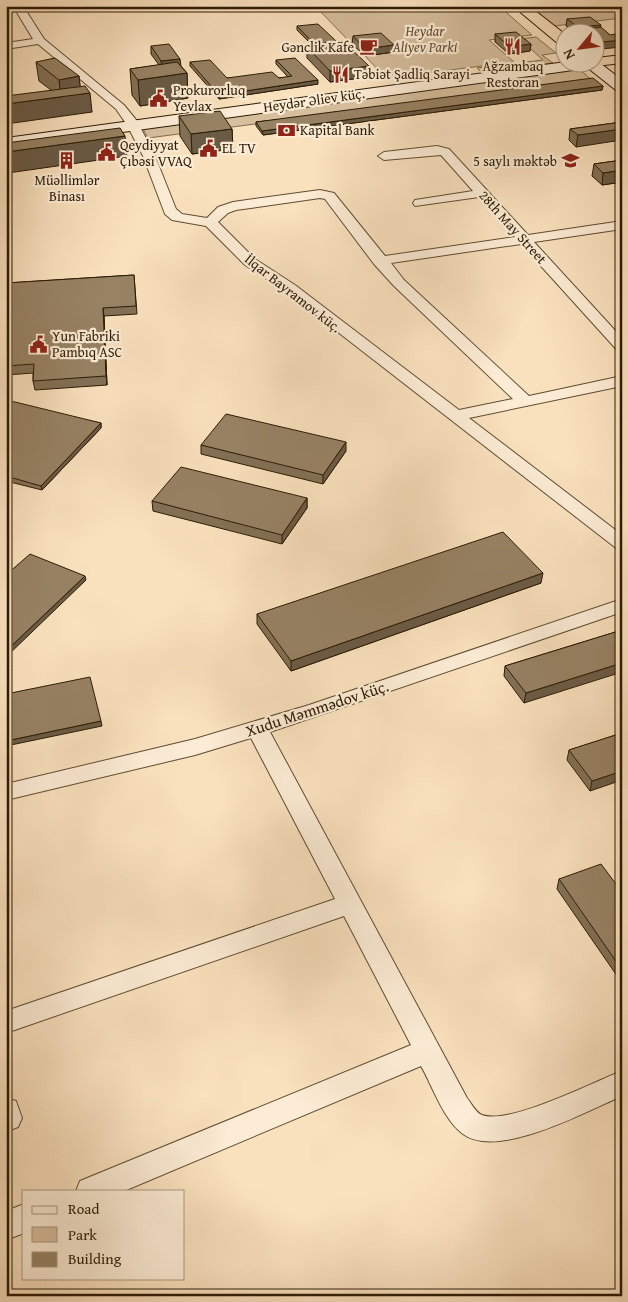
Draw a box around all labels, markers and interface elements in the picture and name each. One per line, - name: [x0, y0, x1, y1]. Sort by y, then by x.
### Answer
- park label: Heydar Aliyev Parki: [392, 21, 458, 57]
- north arrow: [556, 22, 606, 72]
- restaurant icon: Ağzambaq Restoran: [503, 36, 523, 56]
- place label: Gənclik Kafe: [281, 37, 354, 57]
- cafe icon: Gənclik Kafe: [358, 37, 378, 57]
- text: N: [557, 45, 580, 63]
- place label: Ağzambaq Restoran: [483, 56, 544, 92]
- restaurant icon: Təbiət Şadliq Sarayi: [330, 64, 350, 84]
- place label: Təbiət Şadliq Sarayi: [354, 64, 470, 84]
- place label: Prokurorluq Yevlax: [173, 80, 246, 116]
- street label: Heydər Əliev küç.: [262, 83, 366, 117]
- public building icon: Prokurorluq Yevlax: [149, 88, 169, 108]
- bank icon: Kapital Bank: [276, 120, 296, 140]
- place label: Kapital Bank: [300, 120, 375, 140]
- place label: Qeydiyyat Çıbəsi VVAQ: [120, 135, 193, 171]
- public building icon: EL TV: [198, 138, 218, 158]
- place label: EL TV: [222, 138, 256, 158]
- public building icon: Qeydiyyat Çıbəsi VVAQ: [96, 143, 116, 163]
- building icon: Müəllimlər Binası: [57, 150, 77, 170]
- place label: 5 saylı məktəb: [473, 151, 557, 171]
- school or university icon: 5 saylı məktəb: [561, 151, 581, 171]
- place label: Müəllimlər Binası: [35, 170, 100, 206]
- street label: 28th May Street: [474, 186, 552, 268]
- street label: İlqar Bayramov küç.: [241, 249, 345, 337]
- place label: Yun Fabriki Pambıq ASC: [52, 326, 123, 362]
- public building icon: Yun Fabriki Pambıq ASC: [28, 334, 48, 354]
- street label: Xudu Məmmədov küç.: [242, 674, 392, 742]
- legend: [22, 1190, 185, 1280]
- text: Road: [68, 1198, 99, 1219]
- text: Park: [68, 1224, 97, 1245]
- text: Building: [68, 1248, 122, 1269]

